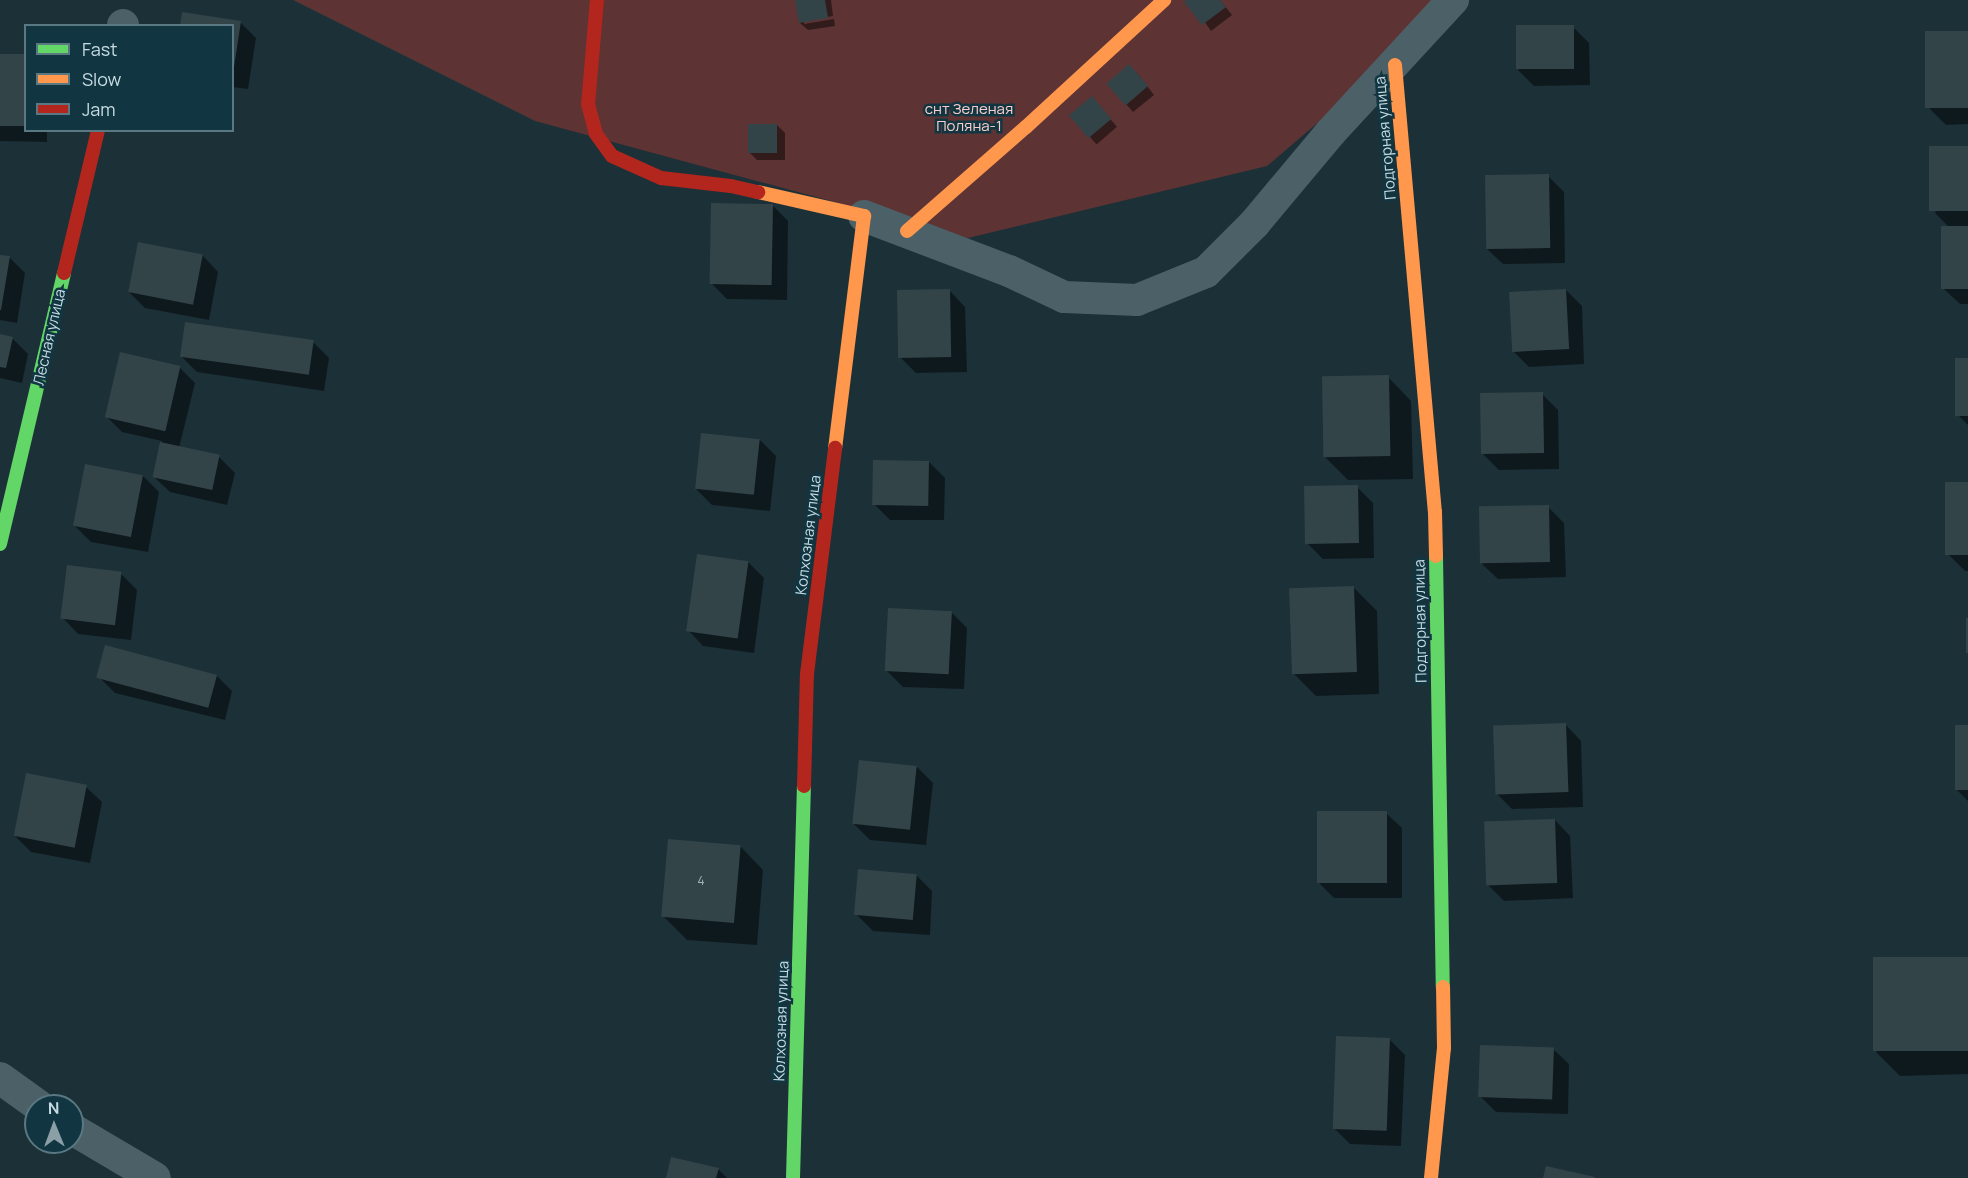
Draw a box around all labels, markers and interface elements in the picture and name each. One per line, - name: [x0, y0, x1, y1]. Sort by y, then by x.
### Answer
- legend: [24, 24, 234, 132]
- text: Fast: [82, 37, 117, 61]
- text: Slow: [82, 67, 121, 91]
- street label: Подгорная улица: [1371, 76, 1399, 200]
- text: Jam: [82, 97, 116, 121]
- park label: снт Зеленая Поляна-1: [925, 99, 1013, 134]
- street label: Лесная улица: [29, 287, 69, 387]
- street label: Колхозная улица: [792, 474, 824, 596]
- street label: Подгорная улица: [1410, 559, 1430, 683]
- house number: 4: [697, 874, 705, 888]
- street label: Колхозная улица: [770, 960, 792, 1082]
- north arrow: [24, 1094, 84, 1154]
- text: N: [48, 1097, 60, 1119]

